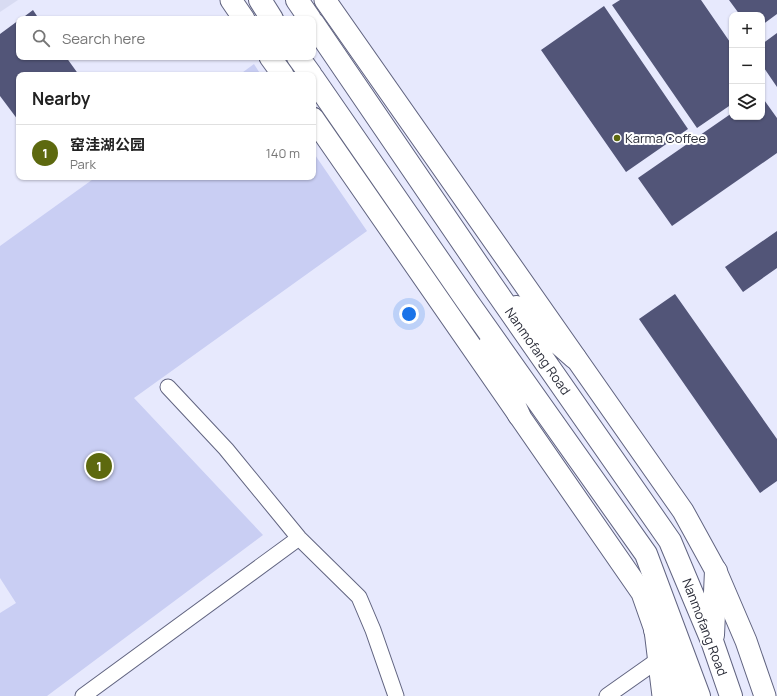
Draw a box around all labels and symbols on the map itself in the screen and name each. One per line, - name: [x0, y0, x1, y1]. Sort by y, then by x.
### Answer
- place label: Karma Coffee: [625, 129, 706, 147]
- marker: Karma Coffee: [612, 133, 622, 143]
- your location: [399, 304, 419, 324]
- street label: Nanmofang Road: [501, 304, 575, 398]
- pin: 1: [86, 451, 112, 481]
- street label: Nanmofang Road: [678, 576, 732, 678]

